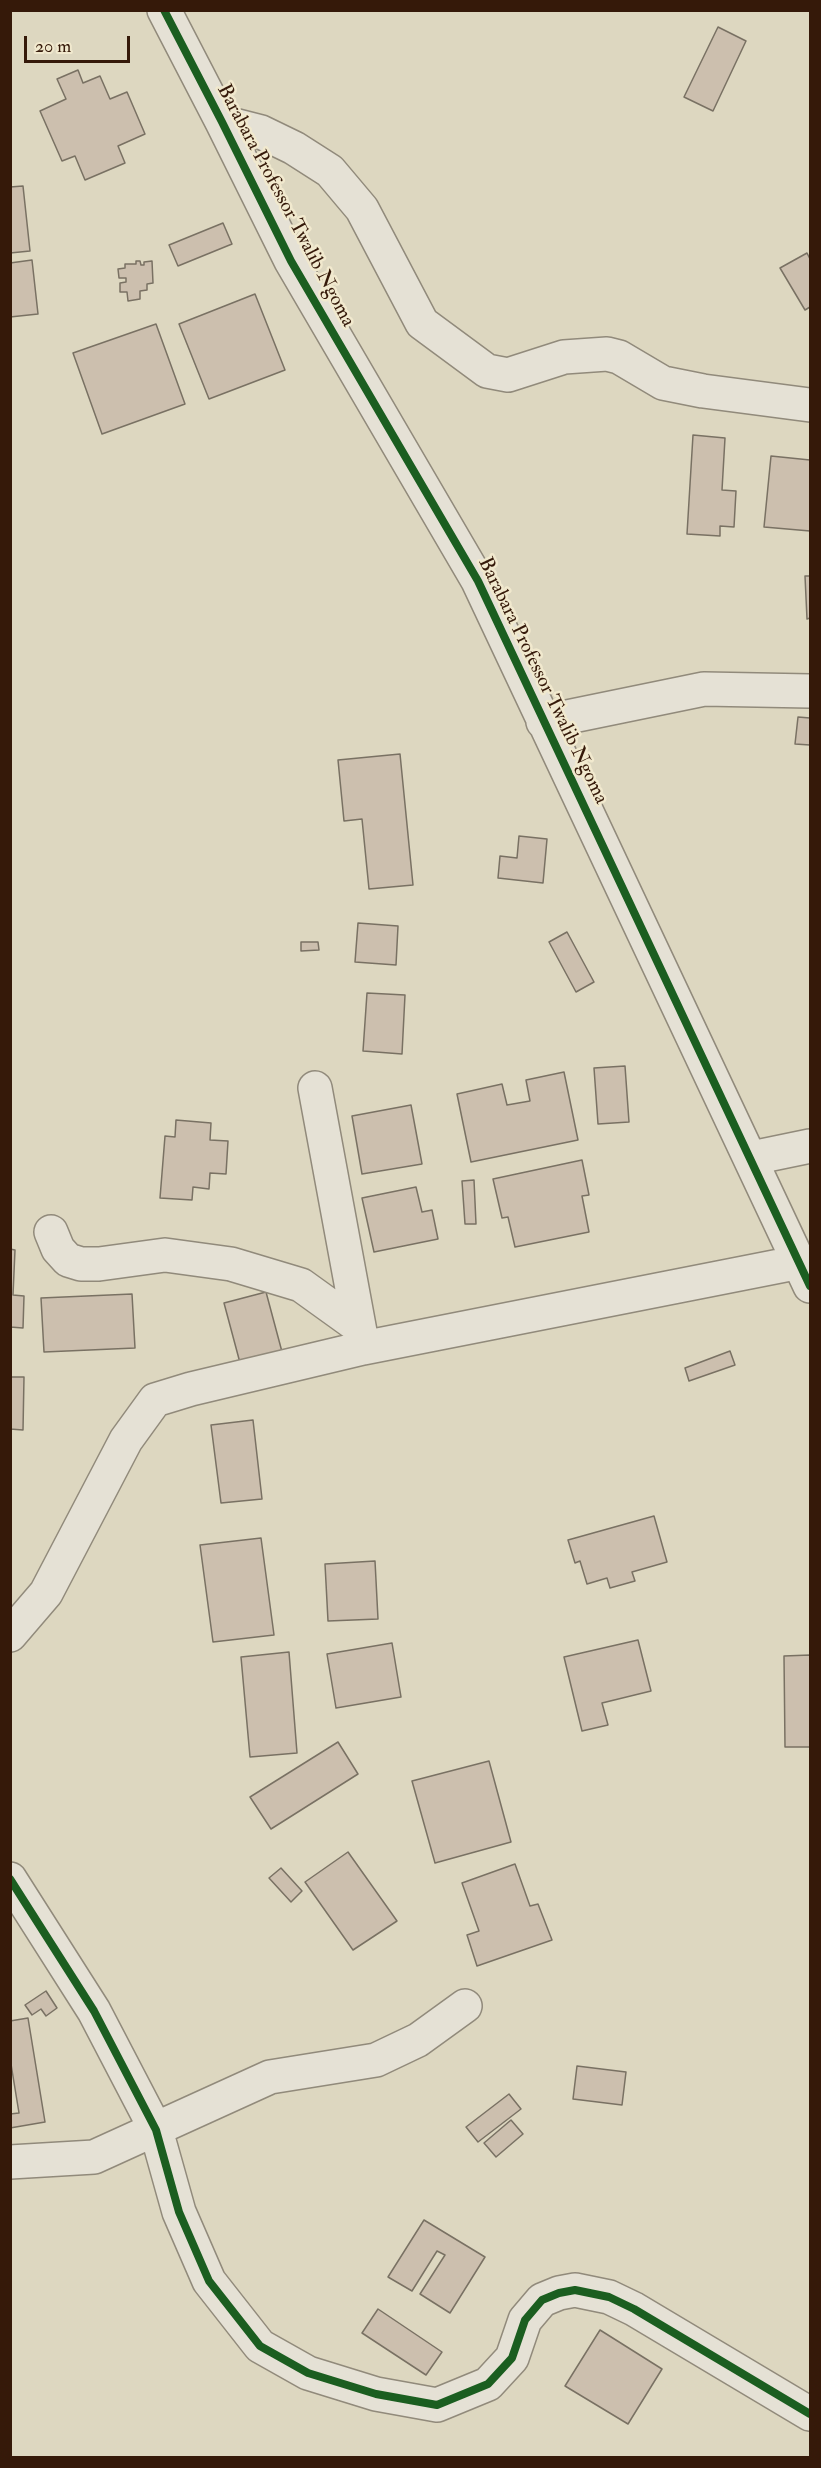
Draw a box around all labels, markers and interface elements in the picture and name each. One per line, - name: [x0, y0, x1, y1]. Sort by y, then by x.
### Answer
- scale bar: [27, 24, 134, 62]
- text: 20 m: [35, 35, 71, 58]
- street label: Barabara Professor Twalib Ngoma: [211, 81, 359, 331]
- street label: Barabara Professor Twalib Ngoma: [472, 554, 612, 808]

